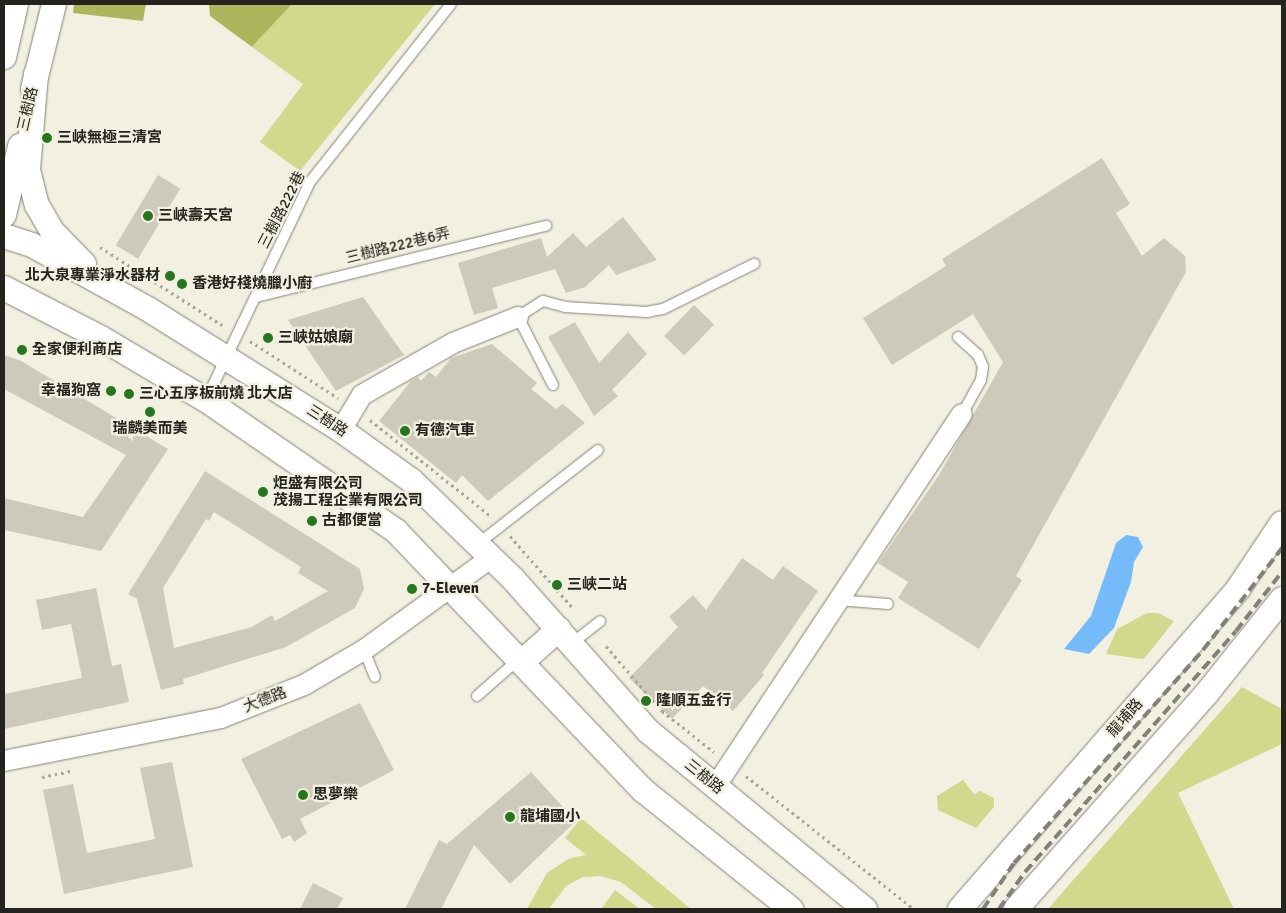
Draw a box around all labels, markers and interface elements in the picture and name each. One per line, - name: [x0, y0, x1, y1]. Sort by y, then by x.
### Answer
- street label: 三樹路: [14, 85, 42, 133]
- place label: 三峽無極三清宮: [57, 129, 162, 147]
- marker: 三峽無極三清宮: [41, 132, 53, 144]
- street label: 三樹路222巷: [255, 168, 309, 252]
- place label: 三峽壽天宮: [158, 207, 233, 225]
- marker: 三峽壽天宮: [142, 210, 154, 222]
- street label: 三樹路222巷6弄: [344, 224, 452, 268]
- place label: 北大泉專業淨水器材: [25, 267, 160, 285]
- marker: 北大泉專業淨水器材: [164, 270, 176, 282]
- place label: 香港好棧燒臘小廚: [192, 275, 312, 293]
- marker: 香港好棧燒臘小廚: [176, 278, 188, 290]
- place label: 三峽姑娘廟: [278, 329, 353, 347]
- marker: 三峽姑娘廟: [262, 332, 274, 344]
- place label: 全家便利商店: [32, 341, 122, 359]
- marker: 全家便利商店: [16, 344, 28, 356]
- place label: 幸福狗窩: [41, 382, 101, 400]
- marker: 幸福狗窩: [105, 385, 117, 397]
- place label: 三心五序板前燒 北大店: [139, 385, 292, 403]
- marker: 三心五序板前燒 北大店: [123, 388, 135, 400]
- street label: 三樹路: [303, 401, 351, 441]
- marker: 瑞麟美而美: [144, 406, 156, 418]
- place label: 瑞麟美而美: [113, 420, 187, 438]
- place label: 有德汽車: [415, 422, 475, 440]
- marker: 有德汽車: [399, 425, 411, 437]
- place label: 炬盛有限公司 茂揚工程企業有限公司: [273, 474, 423, 509]
- marker: 炬盛有限公司 茂揚工程企業有限公司: [257, 486, 269, 498]
- place label: 古都便當: [322, 512, 382, 530]
- marker: 古都便當: [306, 515, 318, 527]
- place label: 三峽二站: [567, 576, 627, 594]
- marker: 三峽二站: [551, 579, 563, 591]
- place label: 7-Eleven: [422, 580, 479, 598]
- marker: 7-Eleven: [406, 583, 418, 595]
- street label: 大德路: [241, 684, 289, 716]
- place label: 隆順五金行: [656, 692, 731, 710]
- marker: 隆順五金行: [640, 695, 652, 707]
- street label: 龍埔路: [1103, 695, 1147, 741]
- street label: 三樹路: [681, 756, 727, 798]
- place label: 思夢樂: [313, 786, 358, 804]
- marker: 思夢樂: [297, 789, 309, 801]
- place label: 龍埔國小: [520, 808, 580, 826]
- marker: 龍埔國小: [504, 811, 516, 823]

